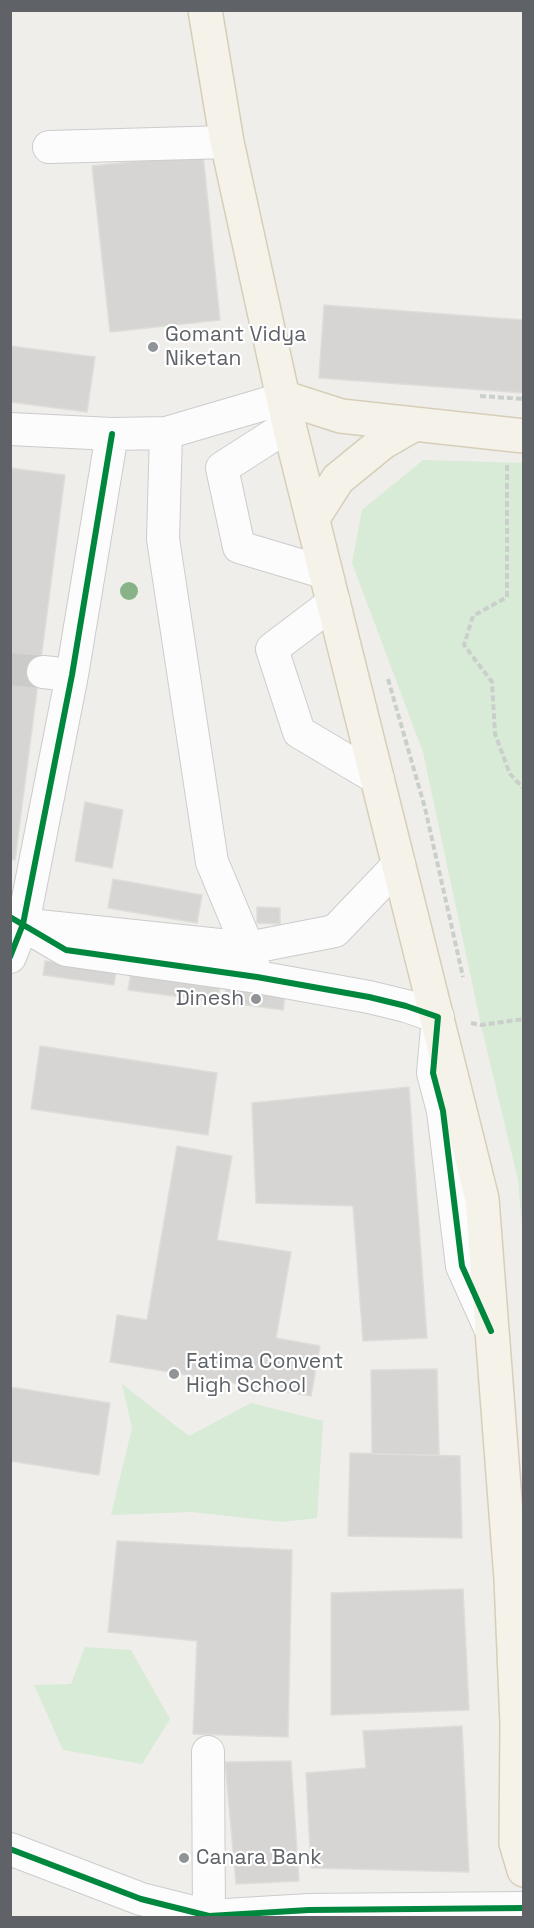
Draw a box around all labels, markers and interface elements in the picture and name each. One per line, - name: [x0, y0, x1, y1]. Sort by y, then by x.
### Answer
- place label: Gomant Vidya Niketan: [165, 322, 306, 372]
- marker: Gomant Vidya Niketan: [146, 340, 160, 354]
- place label: Dinesh: [176, 986, 244, 1012]
- marker: Dinesh: [249, 992, 263, 1006]
- place label: Fatima Convent High School: [186, 1349, 344, 1399]
- marker: Fatima Convent High School: [167, 1367, 181, 1381]
- place label: Canara Bank: [196, 1845, 322, 1871]
- marker: Canara Bank: [177, 1851, 191, 1865]

